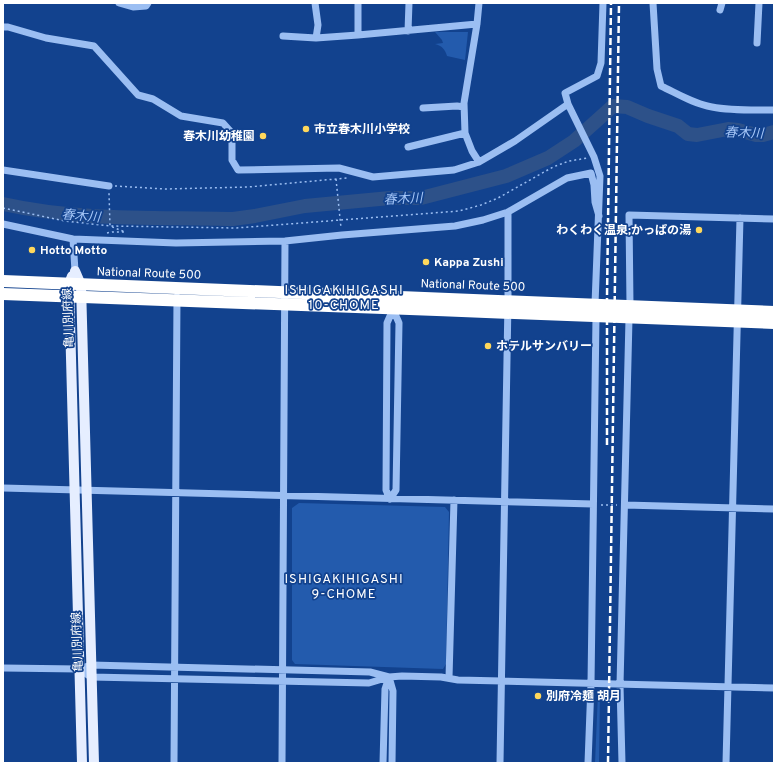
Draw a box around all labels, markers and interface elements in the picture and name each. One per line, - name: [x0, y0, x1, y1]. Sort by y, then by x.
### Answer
- place label: 市立春木川小学校: [314, 122, 410, 138]
- marker: 市立春木川小学校: [301, 124, 311, 134]
- water label: 春木川: [724, 125, 766, 143]
- place label: 春木川幼稚園: [183, 129, 255, 145]
- marker: 春木川幼稚園: [258, 131, 268, 141]
- water label: 春木川: [383, 191, 425, 209]
- water label: 春木川: [61, 207, 103, 227]
- place label: わくわく温泉;かっぱの湯: [556, 223, 691, 239]
- marker: わくわく温泉;かっぱの湯: [694, 225, 704, 235]
- place label: Hotto Motto: [40, 243, 107, 259]
- marker: Hotto Motto: [27, 245, 37, 255]
- place label: Kappa Zushi: [434, 255, 504, 271]
- marker: Kappa Zushi: [421, 257, 431, 267]
- street label: National Route 500: [96, 264, 202, 284]
- street label: National Route 500: [420, 276, 526, 296]
- district label: ISHIGAKIHIGASHI 10-CHOME: [284, 283, 404, 314]
- street label: 亀川別府線: [60, 288, 78, 348]
- place label: ホテルサンバリー: [496, 339, 592, 355]
- marker: ホテルサンバリー: [483, 341, 493, 351]
- district label: ISHIGAKIHIGASHI 9-CHOME: [284, 572, 404, 603]
- street label: 亀川別府線: [69, 612, 87, 672]
- place label: 別府冷麺 胡月: [546, 689, 621, 705]
- marker: 別府冷麺 胡月: [533, 691, 543, 701]

